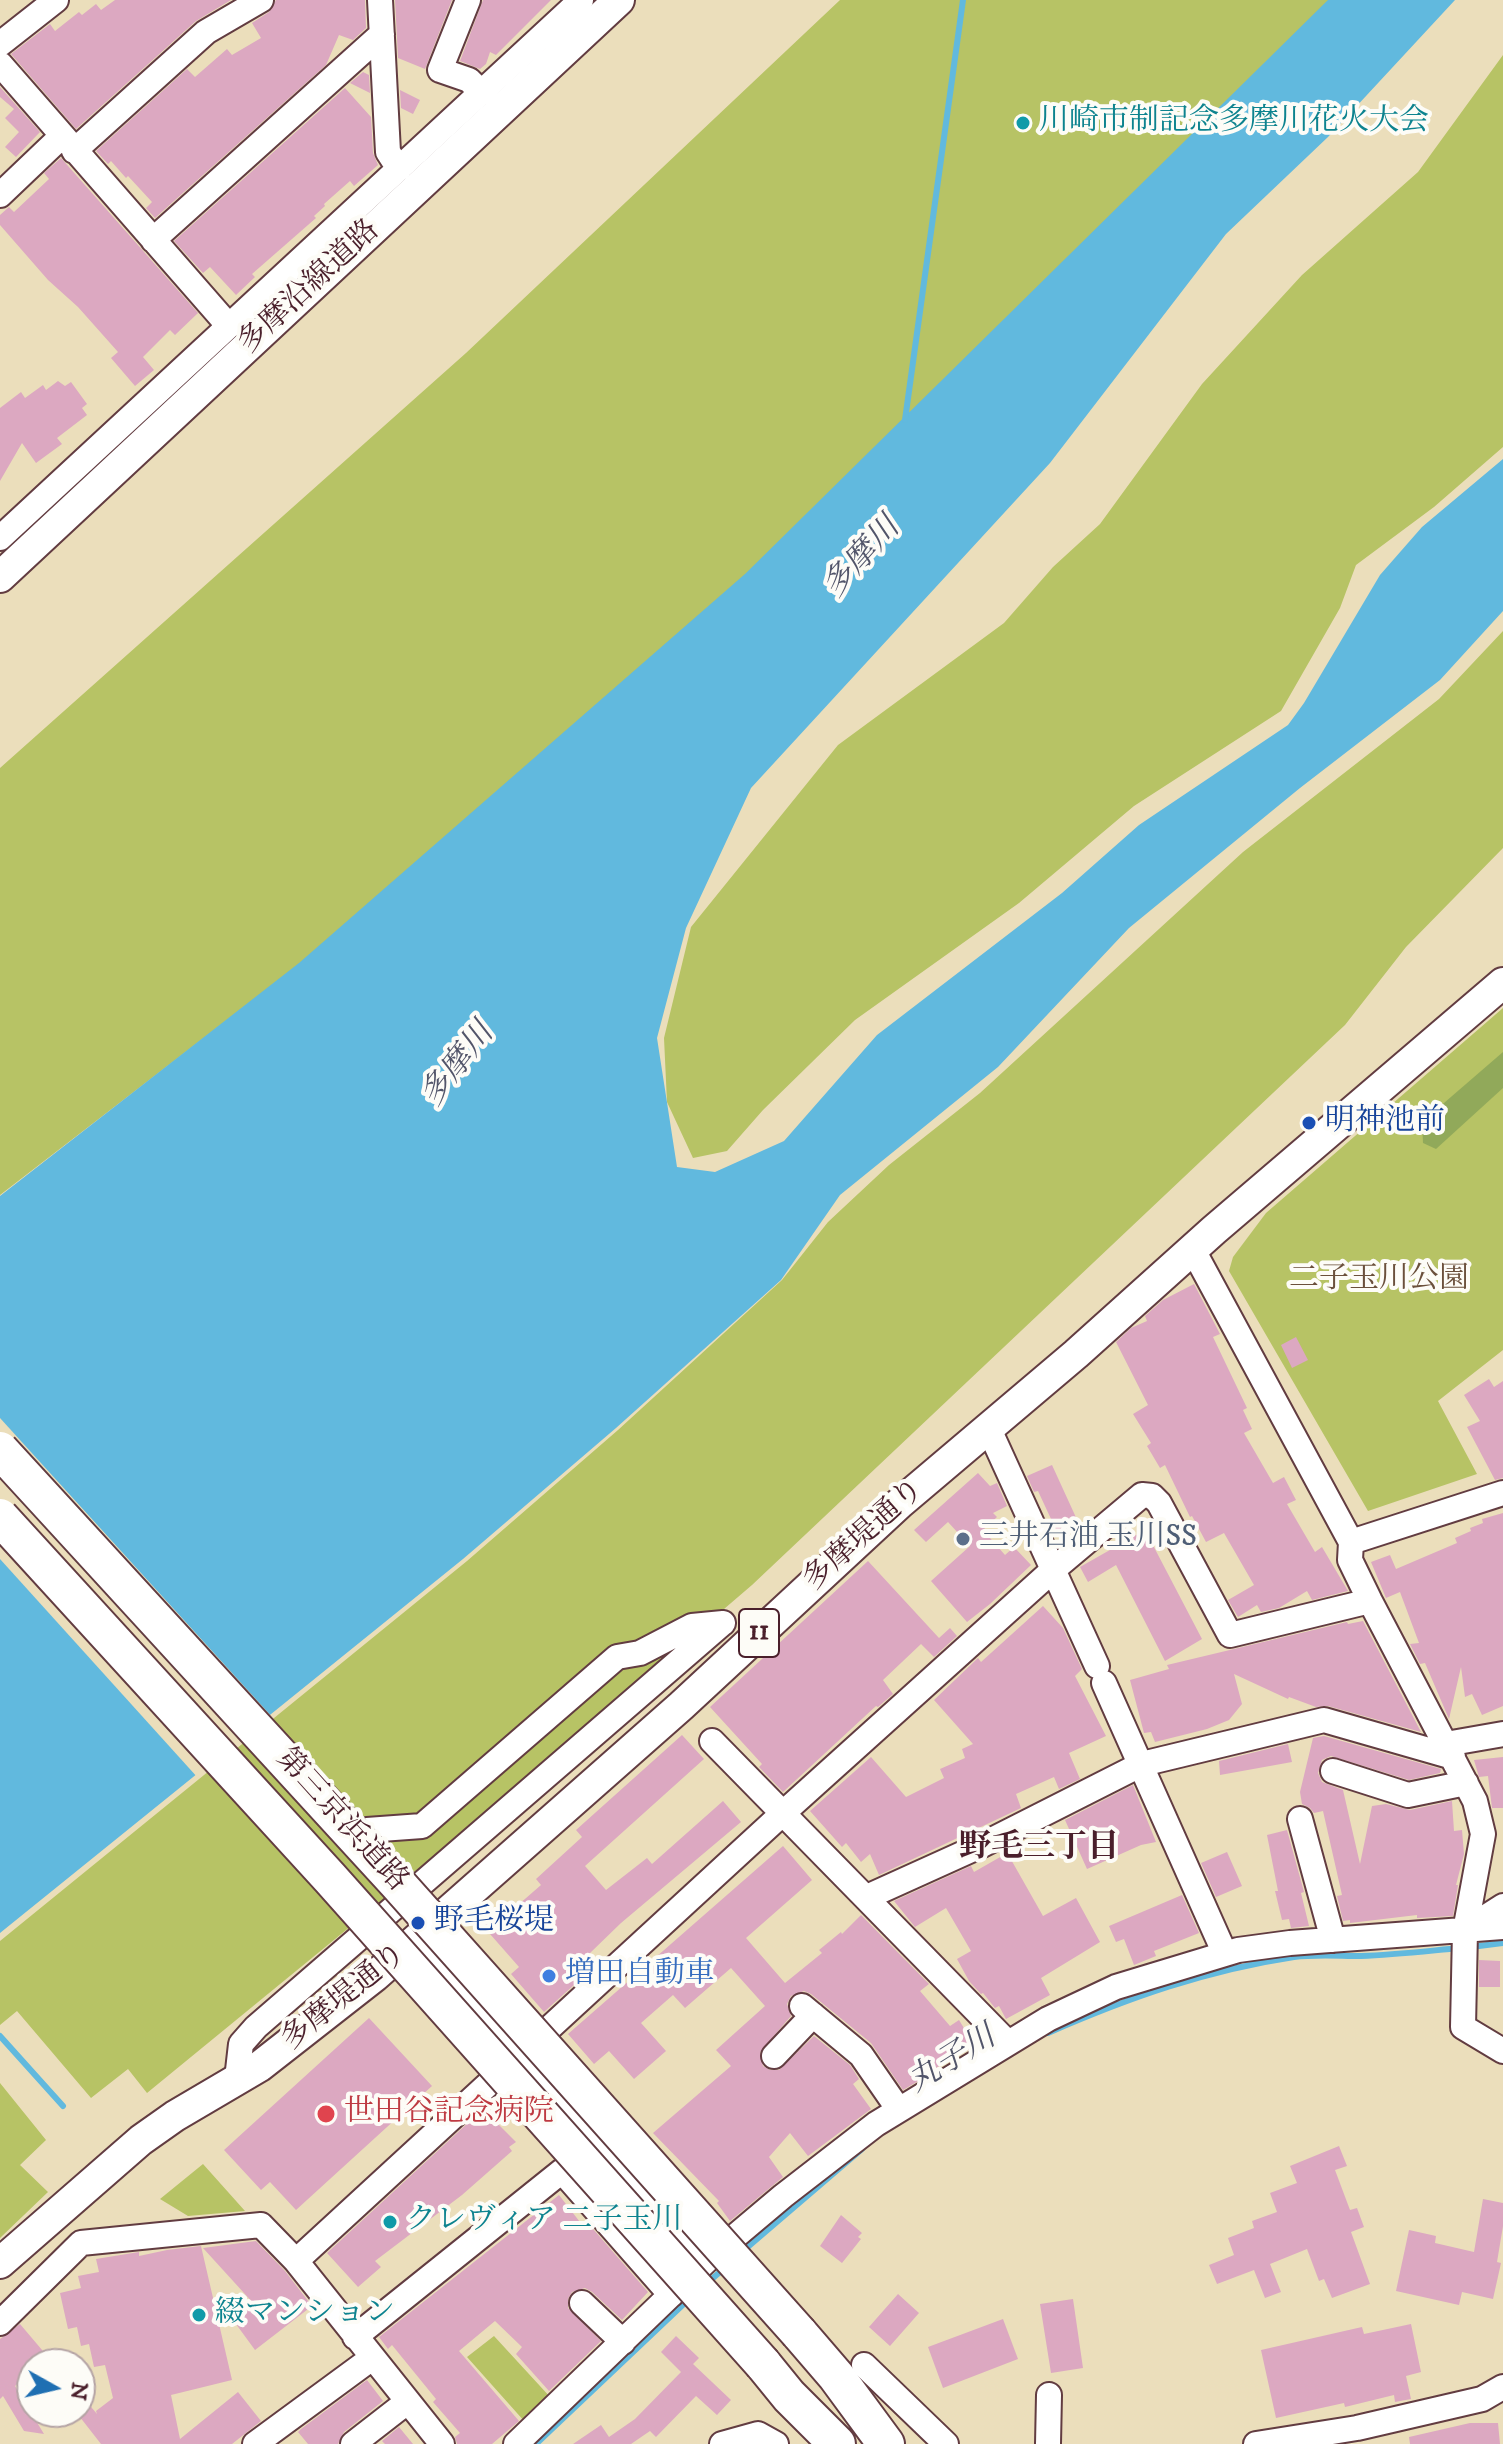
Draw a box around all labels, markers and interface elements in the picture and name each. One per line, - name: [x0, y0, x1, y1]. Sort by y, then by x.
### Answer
- place label: 川崎市制記念多摩川花火大会: [1039, 105, 1429, 141]
- marker: 川崎市制記念多摩川花火大会: [1014, 114, 1032, 132]
- street label: 多摩沿線道路: [232, 213, 388, 363]
- water label: 多摩川: [817, 510, 909, 608]
- water label: 多摩川: [414, 1016, 504, 1116]
- place label: 明神池前: [1325, 1105, 1445, 1141]
- marker: 明神池前: [1300, 1114, 1318, 1132]
- park label: 二子玉川公園: [1289, 1263, 1469, 1299]
- street label: 多摩堤通り: [797, 1472, 933, 1600]
- place label: 三井石油 玉川SS: [979, 1521, 1197, 1557]
- marker: 三井石油 玉川SS: [954, 1530, 972, 1548]
- road number: 11: [739, 1609, 779, 1657]
- street label: 第三京浜道路: [267, 1742, 415, 1900]
- district label: 野毛三丁目: [959, 1830, 1119, 1868]
- place label: 野毛桜堤: [434, 1905, 554, 1941]
- marker: 野毛桜堤: [409, 1914, 427, 1932]
- street label: 多摩堤通り: [275, 1937, 415, 2059]
- place label: 増田自動車: [565, 1958, 715, 1994]
- marker: 増田自動車: [540, 1967, 558, 1985]
- water label: 丸子川: [902, 2019, 1004, 2103]
- place label: 世田谷記念病院: [344, 2096, 554, 2132]
- marker: 世田谷記念病院: [315, 2103, 337, 2125]
- place label: クレヴィア 二子玉川: [406, 2204, 682, 2240]
- marker: クレヴィア 二子玉川: [381, 2213, 399, 2231]
- place label: 綴マンション: [215, 2297, 395, 2333]
- marker: 綴マンション: [190, 2306, 208, 2324]
- north arrow: [16, 2348, 96, 2428]
- text: N: [64, 2380, 93, 2402]

